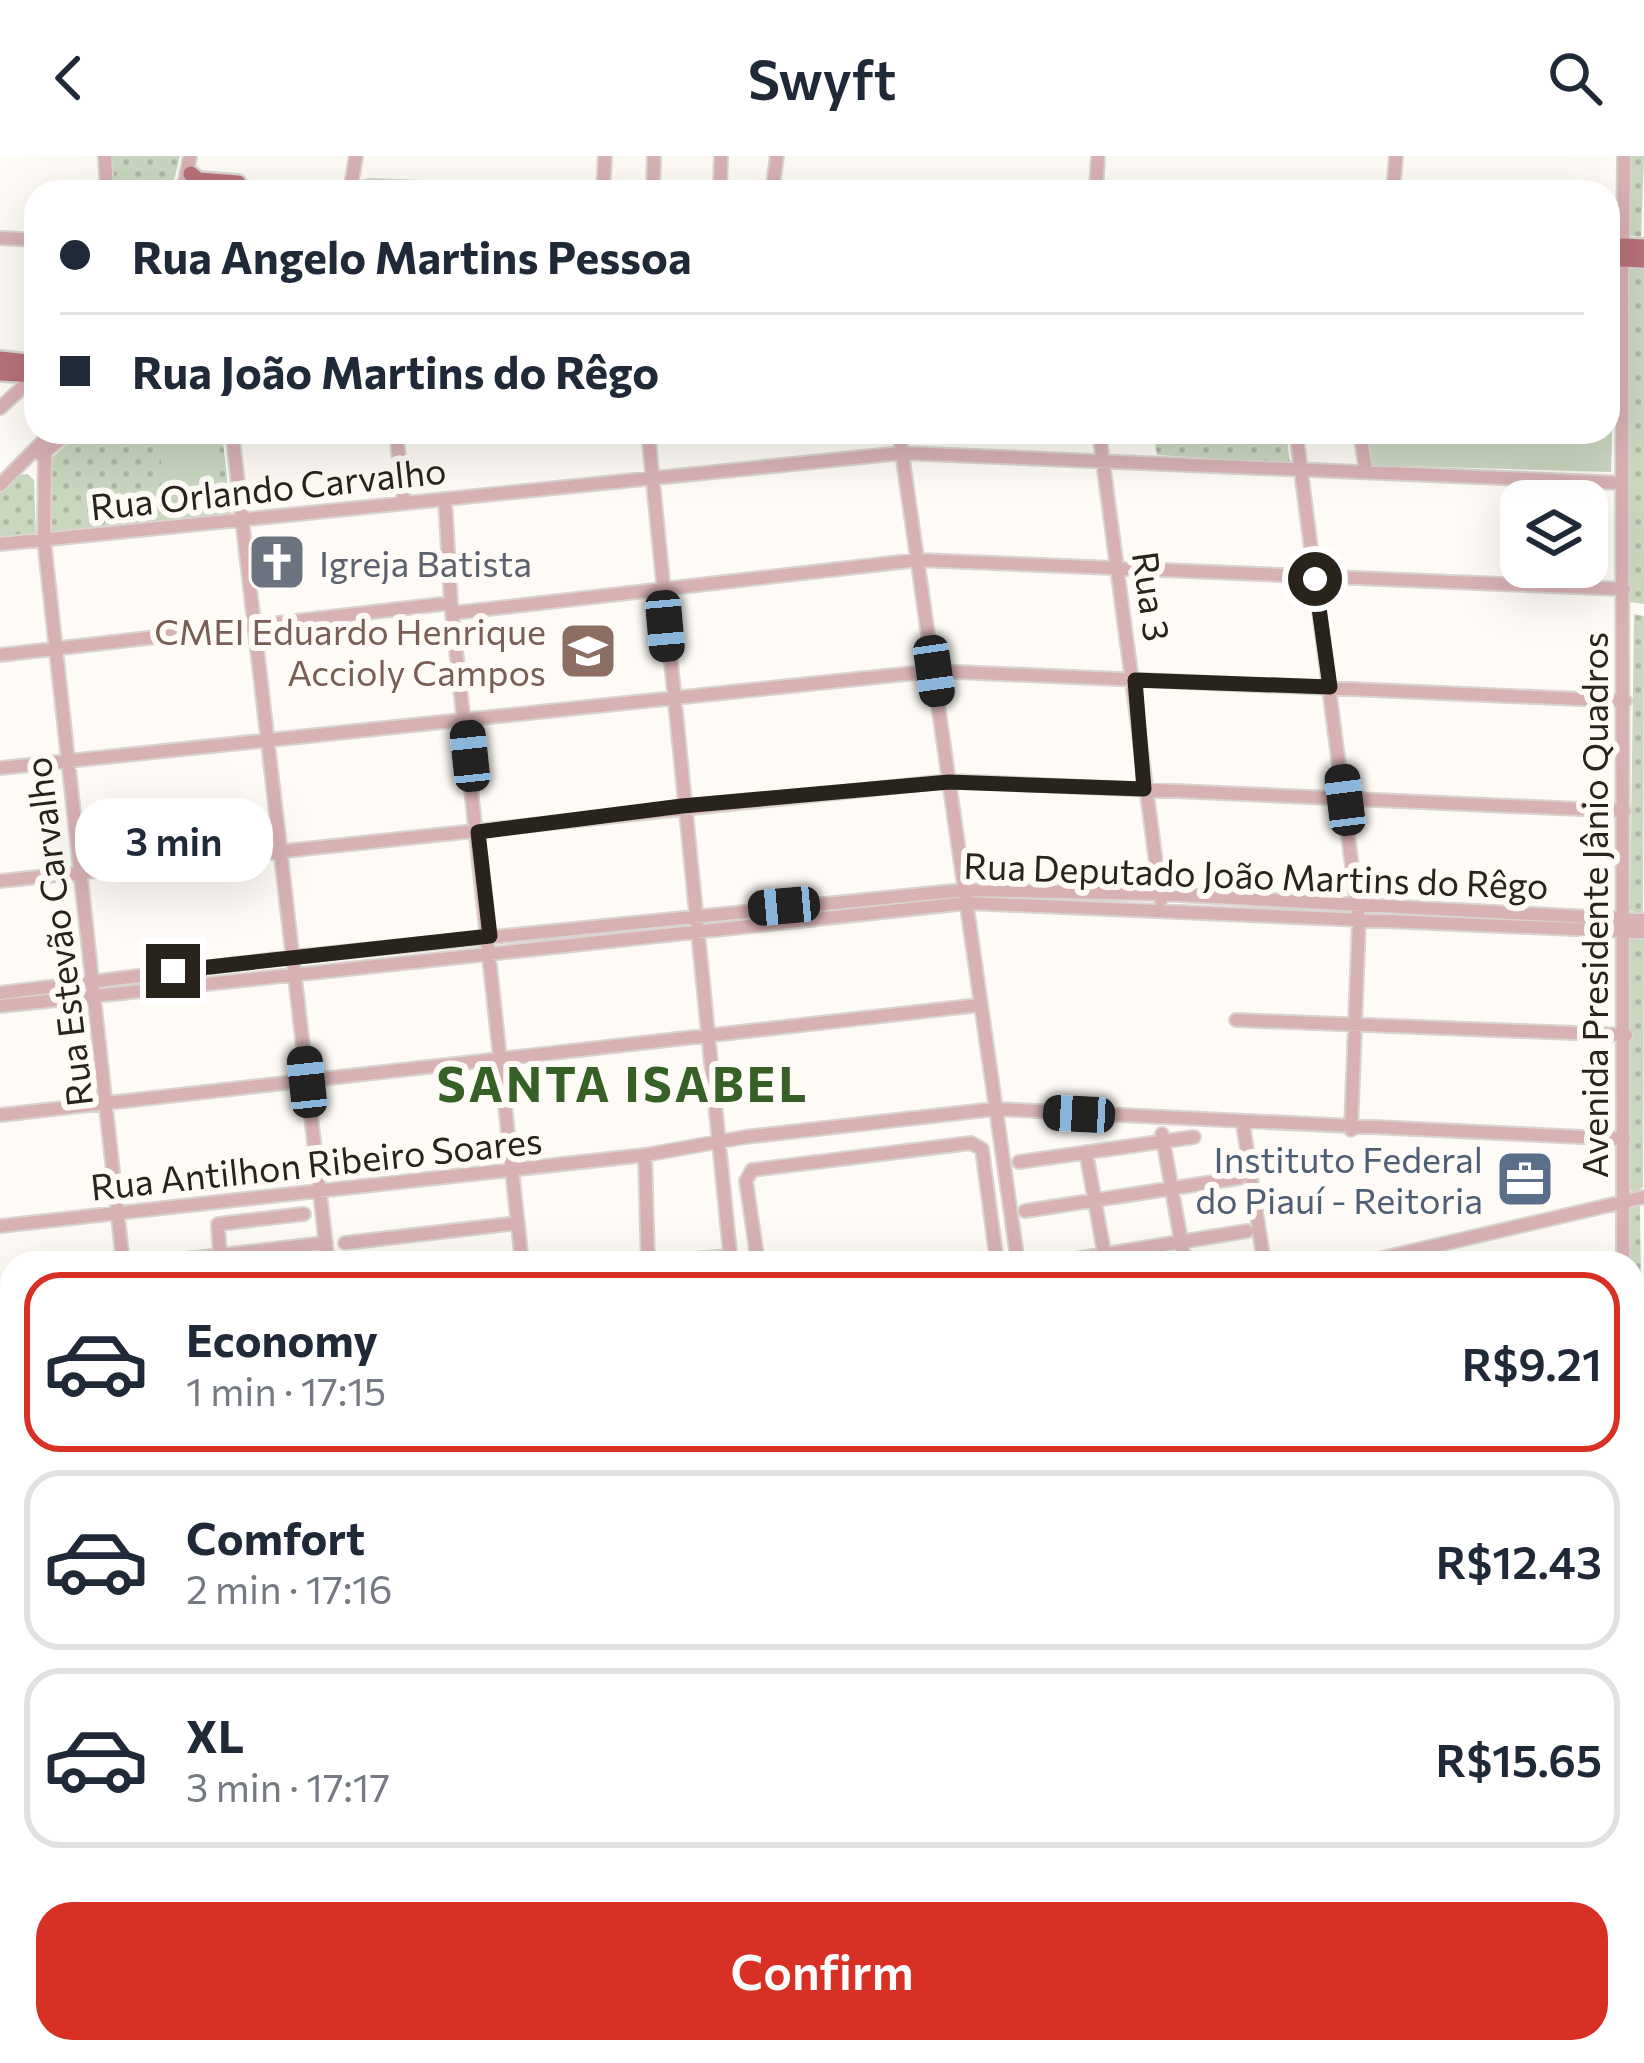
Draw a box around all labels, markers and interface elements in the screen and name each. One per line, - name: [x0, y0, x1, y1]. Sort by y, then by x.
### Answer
- icon: back: [36, 45, 102, 111]
- text: Swyft: [748, 45, 896, 111]
- icon: search: [1542, 45, 1608, 111]
- text: Rua Angelo Martins Pessoa: [132, 228, 692, 283]
- text: Rua João Martins do Rêgo: [132, 343, 659, 398]
- street label: Rua Orlando Carvalho: [88, 446, 448, 528]
- map controls: [1500, 480, 1608, 588]
- button: layers: [1500, 480, 1608, 588]
- church icon: Igreja Batista: [246, 531, 308, 593]
- place label: Igreja Batista: [319, 540, 532, 584]
- street label: Rua 3: [1125, 548, 1181, 644]
- route start: [1288, 552, 1342, 606]
- car: [644, 589, 686, 663]
- place label: CMEI Eduardo Henrique Accioly Campos: [154, 608, 546, 693]
- school or university icon: CMEI Eduardo Henrique Accioly Campos: [557, 620, 619, 682]
- street label: Avenida Presidente Jânio Quadros: [1571, 632, 1615, 1178]
- car: [911, 633, 957, 709]
- car: [448, 718, 492, 794]
- street label: Rua Estevão Carvalho: [14, 755, 100, 1109]
- car: [1323, 762, 1367, 838]
- callout: 3 min: [74, 797, 272, 881]
- text: 3 min: [125, 816, 223, 864]
- street label: Rua Deputado João Martins do Rêgo: [963, 842, 1549, 906]
- car: [747, 885, 821, 927]
- route end: [146, 944, 200, 998]
- car: [285, 1044, 329, 1120]
- district label: SANTA ISABEL: [437, 1053, 809, 1112]
- car: [1042, 1094, 1116, 1134]
- street label: Rua Antilhon Ribeiro Soares: [88, 1116, 544, 1208]
- place label: Instituto Federal do Piauí - Reitoria: [1195, 1136, 1483, 1221]
- office icon: Instituto Federal do Piauí - Reitoria: [1494, 1148, 1556, 1210]
- icon: car: [42, 1308, 150, 1416]
- text: Economy: [186, 1311, 378, 1366]
- text: R$9.21: [1462, 1335, 1602, 1390]
- text: 1 min · 17:15: [186, 1366, 386, 1414]
- icon: car: [42, 1506, 150, 1614]
- text: Comfort: [186, 1509, 365, 1564]
- text: R$12.43: [1436, 1533, 1602, 1588]
- text: 2 min · 17:16: [186, 1564, 392, 1612]
- icon: car: [42, 1704, 150, 1812]
- text: XL: [186, 1707, 244, 1762]
- text: R$15.65: [1436, 1731, 1602, 1786]
- text: 3 min · 17:17: [186, 1762, 390, 1810]
- button: Confirm: [36, 1902, 1608, 2040]

